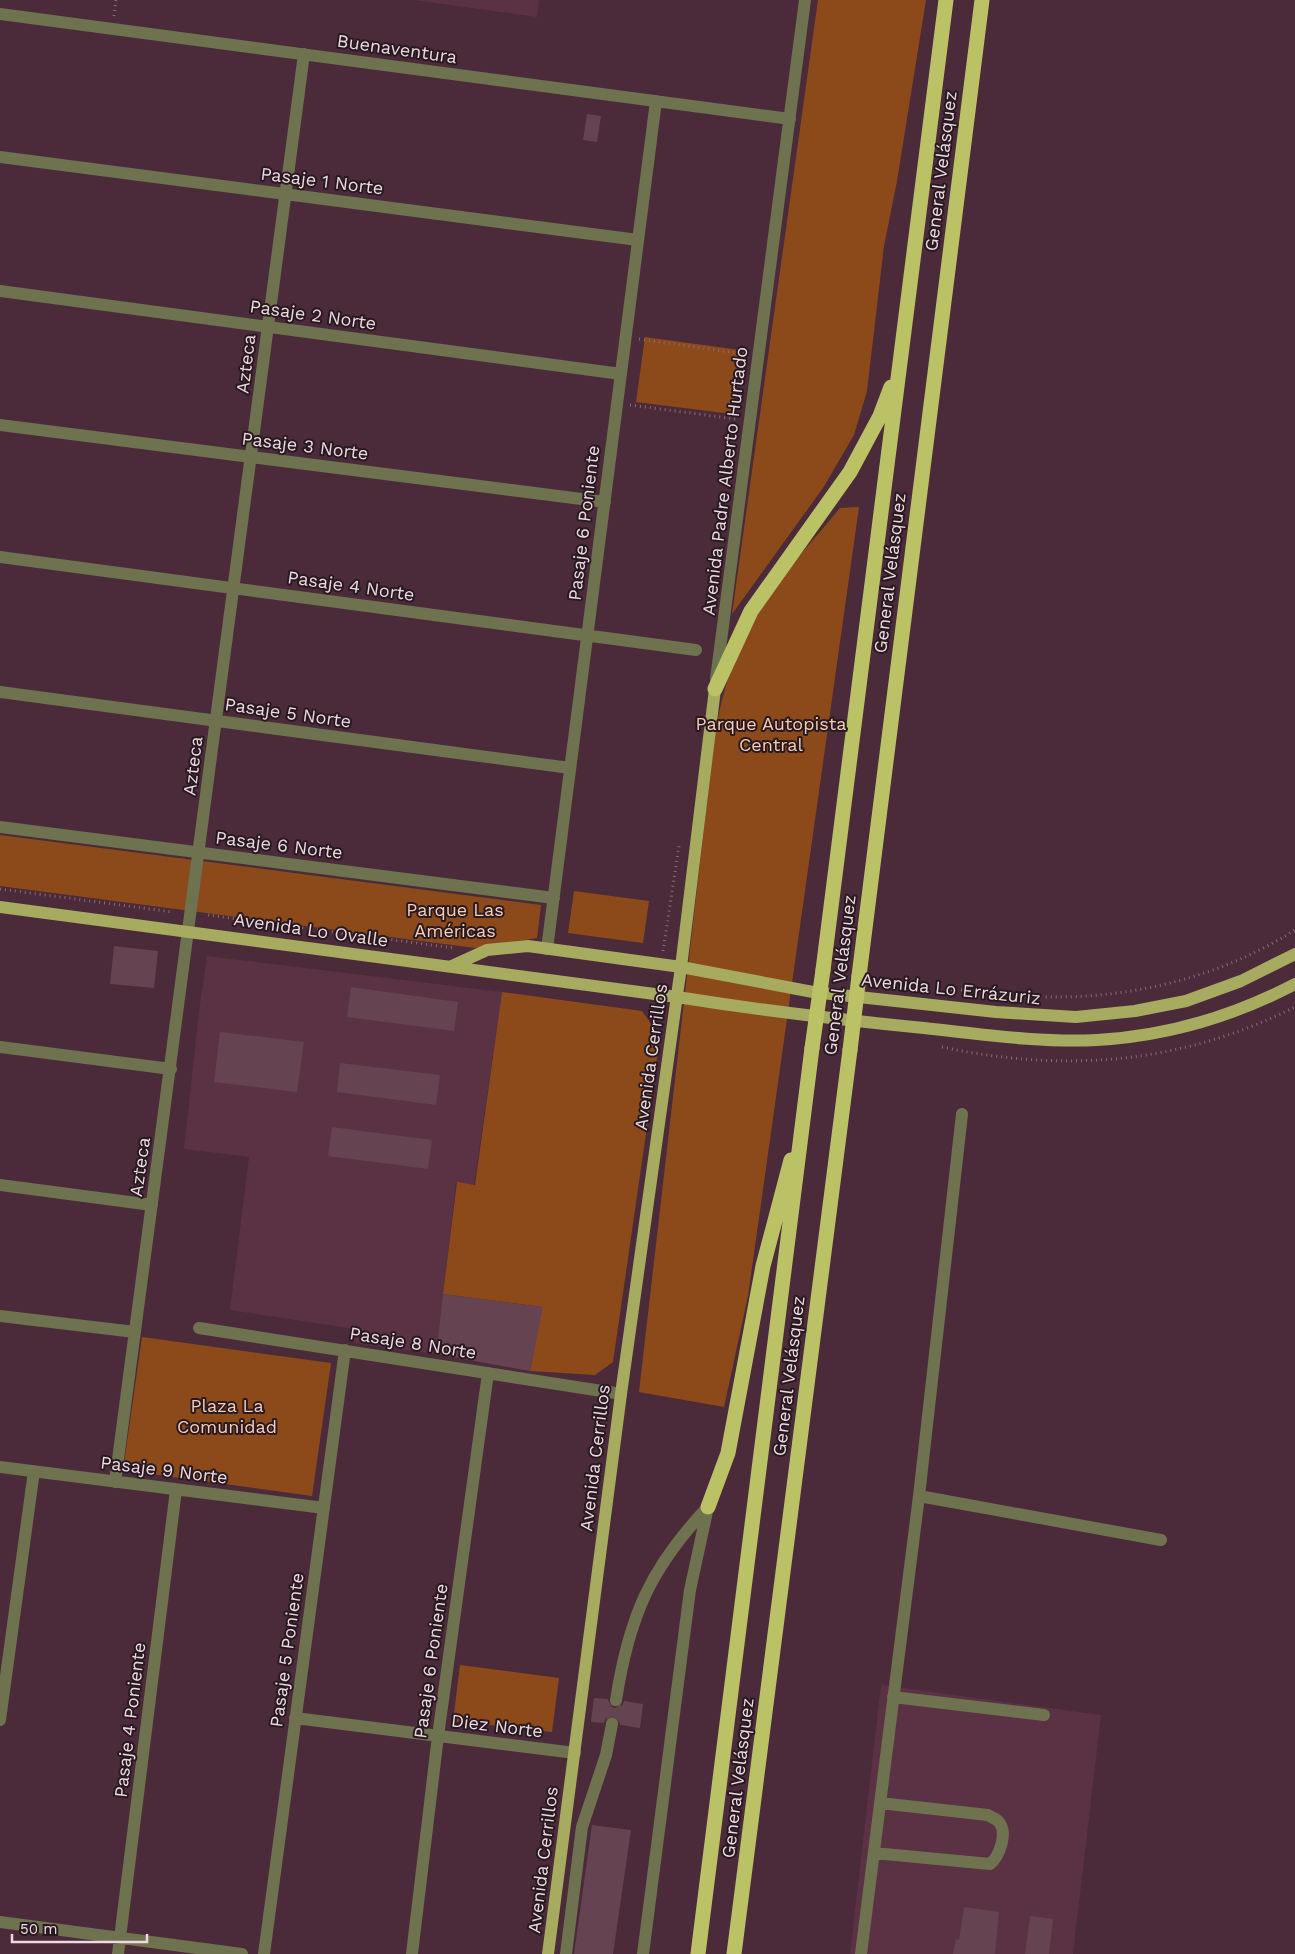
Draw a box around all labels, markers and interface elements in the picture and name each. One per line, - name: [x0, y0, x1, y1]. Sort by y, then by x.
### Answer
- street label: Buenaventura: [336, 30, 458, 67]
- street label: General Velásquez: [920, 90, 961, 252]
- street label: Pasaje 1 Norte: [259, 163, 385, 198]
- street label: Pasaje 2 Norte: [249, 295, 378, 334]
- street label: Azteca: [231, 333, 260, 395]
- street label: Avenida Padre Alberto Hurtado: [698, 345, 751, 617]
- street label: Pasaje 3 Norte: [241, 427, 370, 464]
- street label: Pasaje 6 Poniente: [564, 444, 603, 602]
- street label: General Velásquez: [869, 492, 910, 654]
- street label: Pasaje 4 Norte: [286, 566, 416, 605]
- street label: Pasaje 5 Norte: [224, 693, 353, 732]
- park label: Parque Autopista Central: [696, 713, 846, 755]
- street label: Azteca: [178, 735, 207, 797]
- street label: Pasaje 6 Norte: [214, 826, 344, 863]
- street label: General Velásquez: [819, 894, 860, 1056]
- park label: Parque Las Américas: [406, 899, 504, 941]
- street label: Avenida Lo Ovalle: [232, 908, 390, 951]
- street label: Avenida Lo Errázuriz: [860, 969, 1042, 1008]
- street label: Avenida Cerrillos: [630, 982, 671, 1132]
- street label: Azteca: [125, 1136, 154, 1198]
- street label: General Velásquez: [768, 1295, 809, 1457]
- street label: Pasaje 8 Norte: [348, 1322, 478, 1363]
- street label: Avenida Cerrillos: [575, 1383, 614, 1533]
- park label: Plaza La Comunidad: [177, 1395, 277, 1437]
- street label: Pasaje 9 Norte: [99, 1451, 229, 1488]
- street label: Pasaje 5 Poniente: [265, 1571, 308, 1728]
- street label: Pasaje 6 Poniente: [409, 1582, 452, 1740]
- street label: Pasaje 4 Poniente: [110, 1641, 149, 1799]
- street label: General Velásquez: [717, 1697, 758, 1859]
- street label: Diez Norte: [450, 1709, 544, 1742]
- street label: Avenida Cerrillos: [523, 1785, 562, 1935]
- scale bar: [12, 1912, 148, 1944]
- text: 50 m: [20, 1920, 57, 1938]

